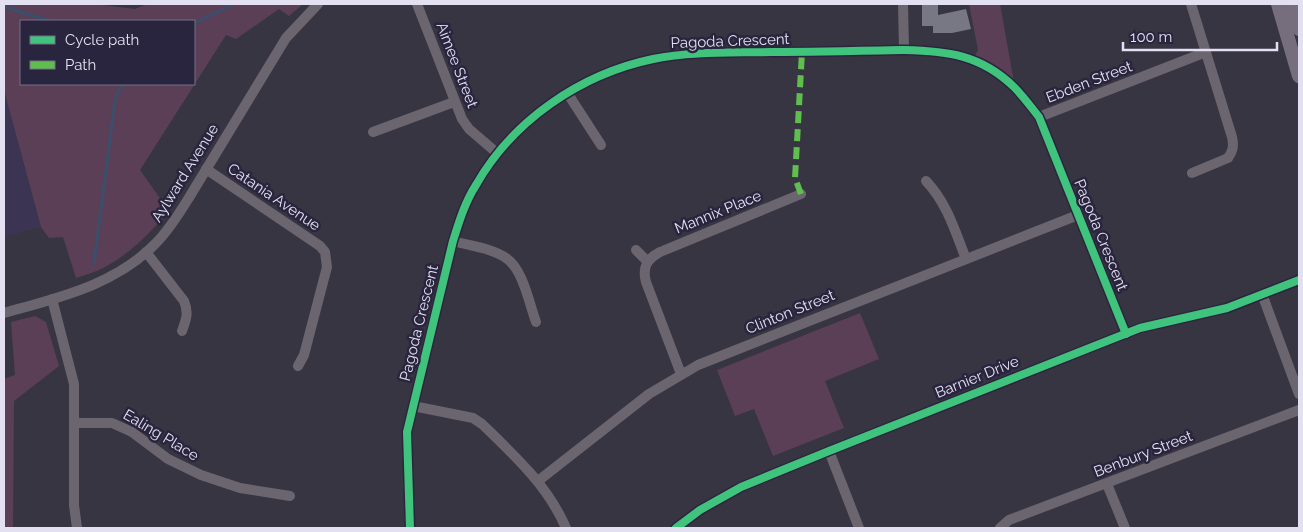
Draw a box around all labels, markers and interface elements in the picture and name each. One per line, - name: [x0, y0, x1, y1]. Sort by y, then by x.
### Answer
- legend: [20, 20, 195, 85]
- street label: Aimee Street: [432, 20, 482, 110]
- scale bar: [1123, 20, 1277, 52]
- text: 100 m: [1130, 28, 1172, 46]
- street label: Pagoda Crescent: [670, 30, 790, 52]
- text: Cycle path: [65, 31, 139, 49]
- text: Path: [65, 56, 96, 74]
- street label: Ebden Street: [1043, 57, 1135, 107]
- street label: Aylward Avenue: [148, 121, 222, 225]
- street label: Catania Avenue: [224, 159, 324, 235]
- street label: Pagoda Crescent: [1070, 176, 1132, 294]
- street label: Mannix Place: [672, 186, 764, 238]
- street label: Pagoda Crescent: [396, 263, 442, 383]
- street label: Clinton Street: [743, 286, 837, 338]
- street label: Barnier Drive: [932, 352, 1022, 402]
- street label: Ealing Place: [120, 405, 202, 465]
- street label: Benbury Street: [1091, 427, 1195, 481]

